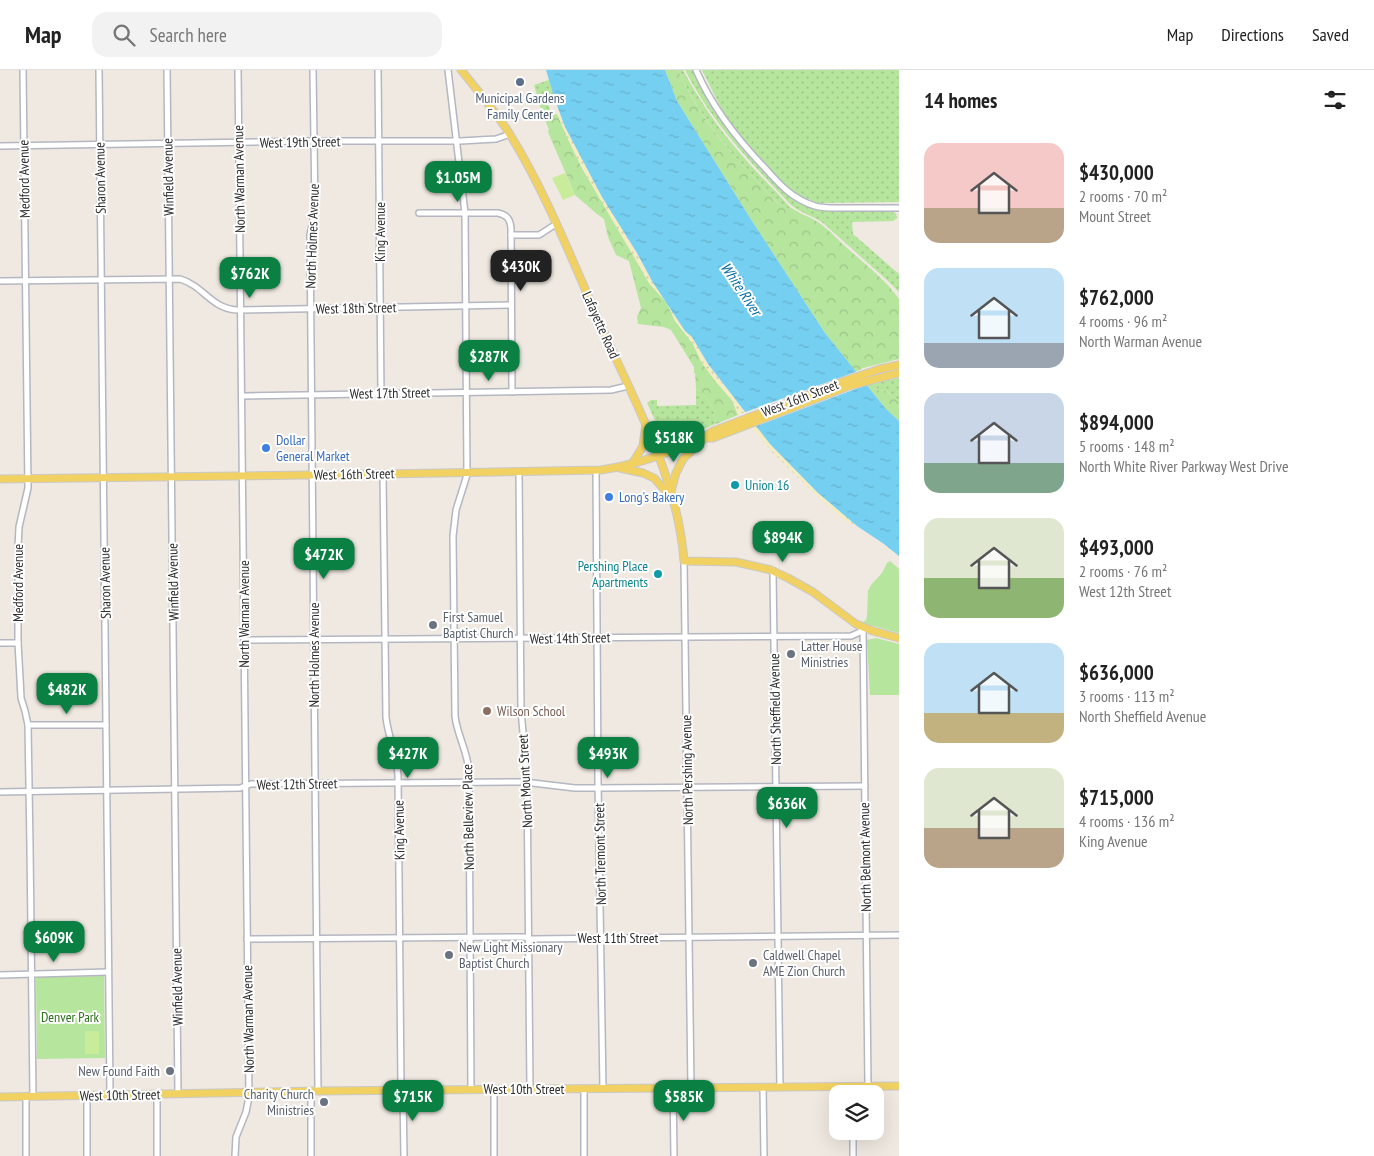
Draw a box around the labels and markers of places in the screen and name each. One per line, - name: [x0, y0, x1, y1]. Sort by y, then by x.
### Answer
- marker: Municipal Gardens Family Center: [514, 76, 526, 88]
- place label: Municipal Gardens Family Center: [475, 89, 565, 123]
- pin: $1.05M: [417, 160, 499, 203]
- pin: $430K: [486, 250, 556, 292]
- pin: $762K: [215, 256, 285, 299]
- pin: $287K: [454, 340, 524, 382]
- pin: $518K: [639, 420, 709, 463]
- place label: Dollar General Market: [276, 431, 350, 465]
- marker: Dollar General Market: [260, 442, 272, 454]
- place label: Union 16: [745, 476, 789, 494]
- marker: Union 16: [729, 479, 741, 491]
- place label: Long's Bakery: [619, 488, 685, 506]
- marker: Long's Bakery: [603, 491, 615, 503]
- pin: $894K: [748, 520, 818, 563]
- pin: $472K: [289, 538, 359, 580]
- place label: Pershing Place Apartments: [578, 557, 648, 591]
- marker: Pershing Place Apartments: [652, 568, 664, 580]
- place label: First Samuel Baptist Church: [443, 608, 513, 642]
- marker: First Samuel Baptist Church: [427, 619, 439, 631]
- place label: Latter House Ministries: [801, 637, 863, 671]
- marker: Latter House Ministries: [785, 648, 797, 660]
- pin: $482K: [32, 672, 102, 715]
- place label: Wilson School: [497, 702, 566, 720]
- marker: Wilson School: [481, 705, 493, 717]
- pin: $427K: [373, 736, 443, 779]
- pin: $493K: [573, 736, 643, 779]
- pin: $636K: [752, 786, 822, 829]
- pin: $609K: [19, 920, 89, 963]
- place label: New Light Missionary Baptist Church: [459, 938, 563, 972]
- place label: Caldwell Chapel AME Zion Church: [763, 946, 845, 980]
- marker: New Light Missionary Baptist Church: [443, 949, 455, 961]
- marker: Caldwell Chapel AME Zion Church: [747, 957, 759, 969]
- place label: New Found Faith: [78, 1062, 160, 1080]
- marker: New Found Faith: [164, 1065, 176, 1077]
- pin: $715K: [378, 1080, 448, 1122]
- pin: $585K: [649, 1080, 719, 1122]
- place label: Charity Church Ministries: [244, 1085, 314, 1119]
- marker: Charity Church Ministries: [318, 1096, 330, 1108]

